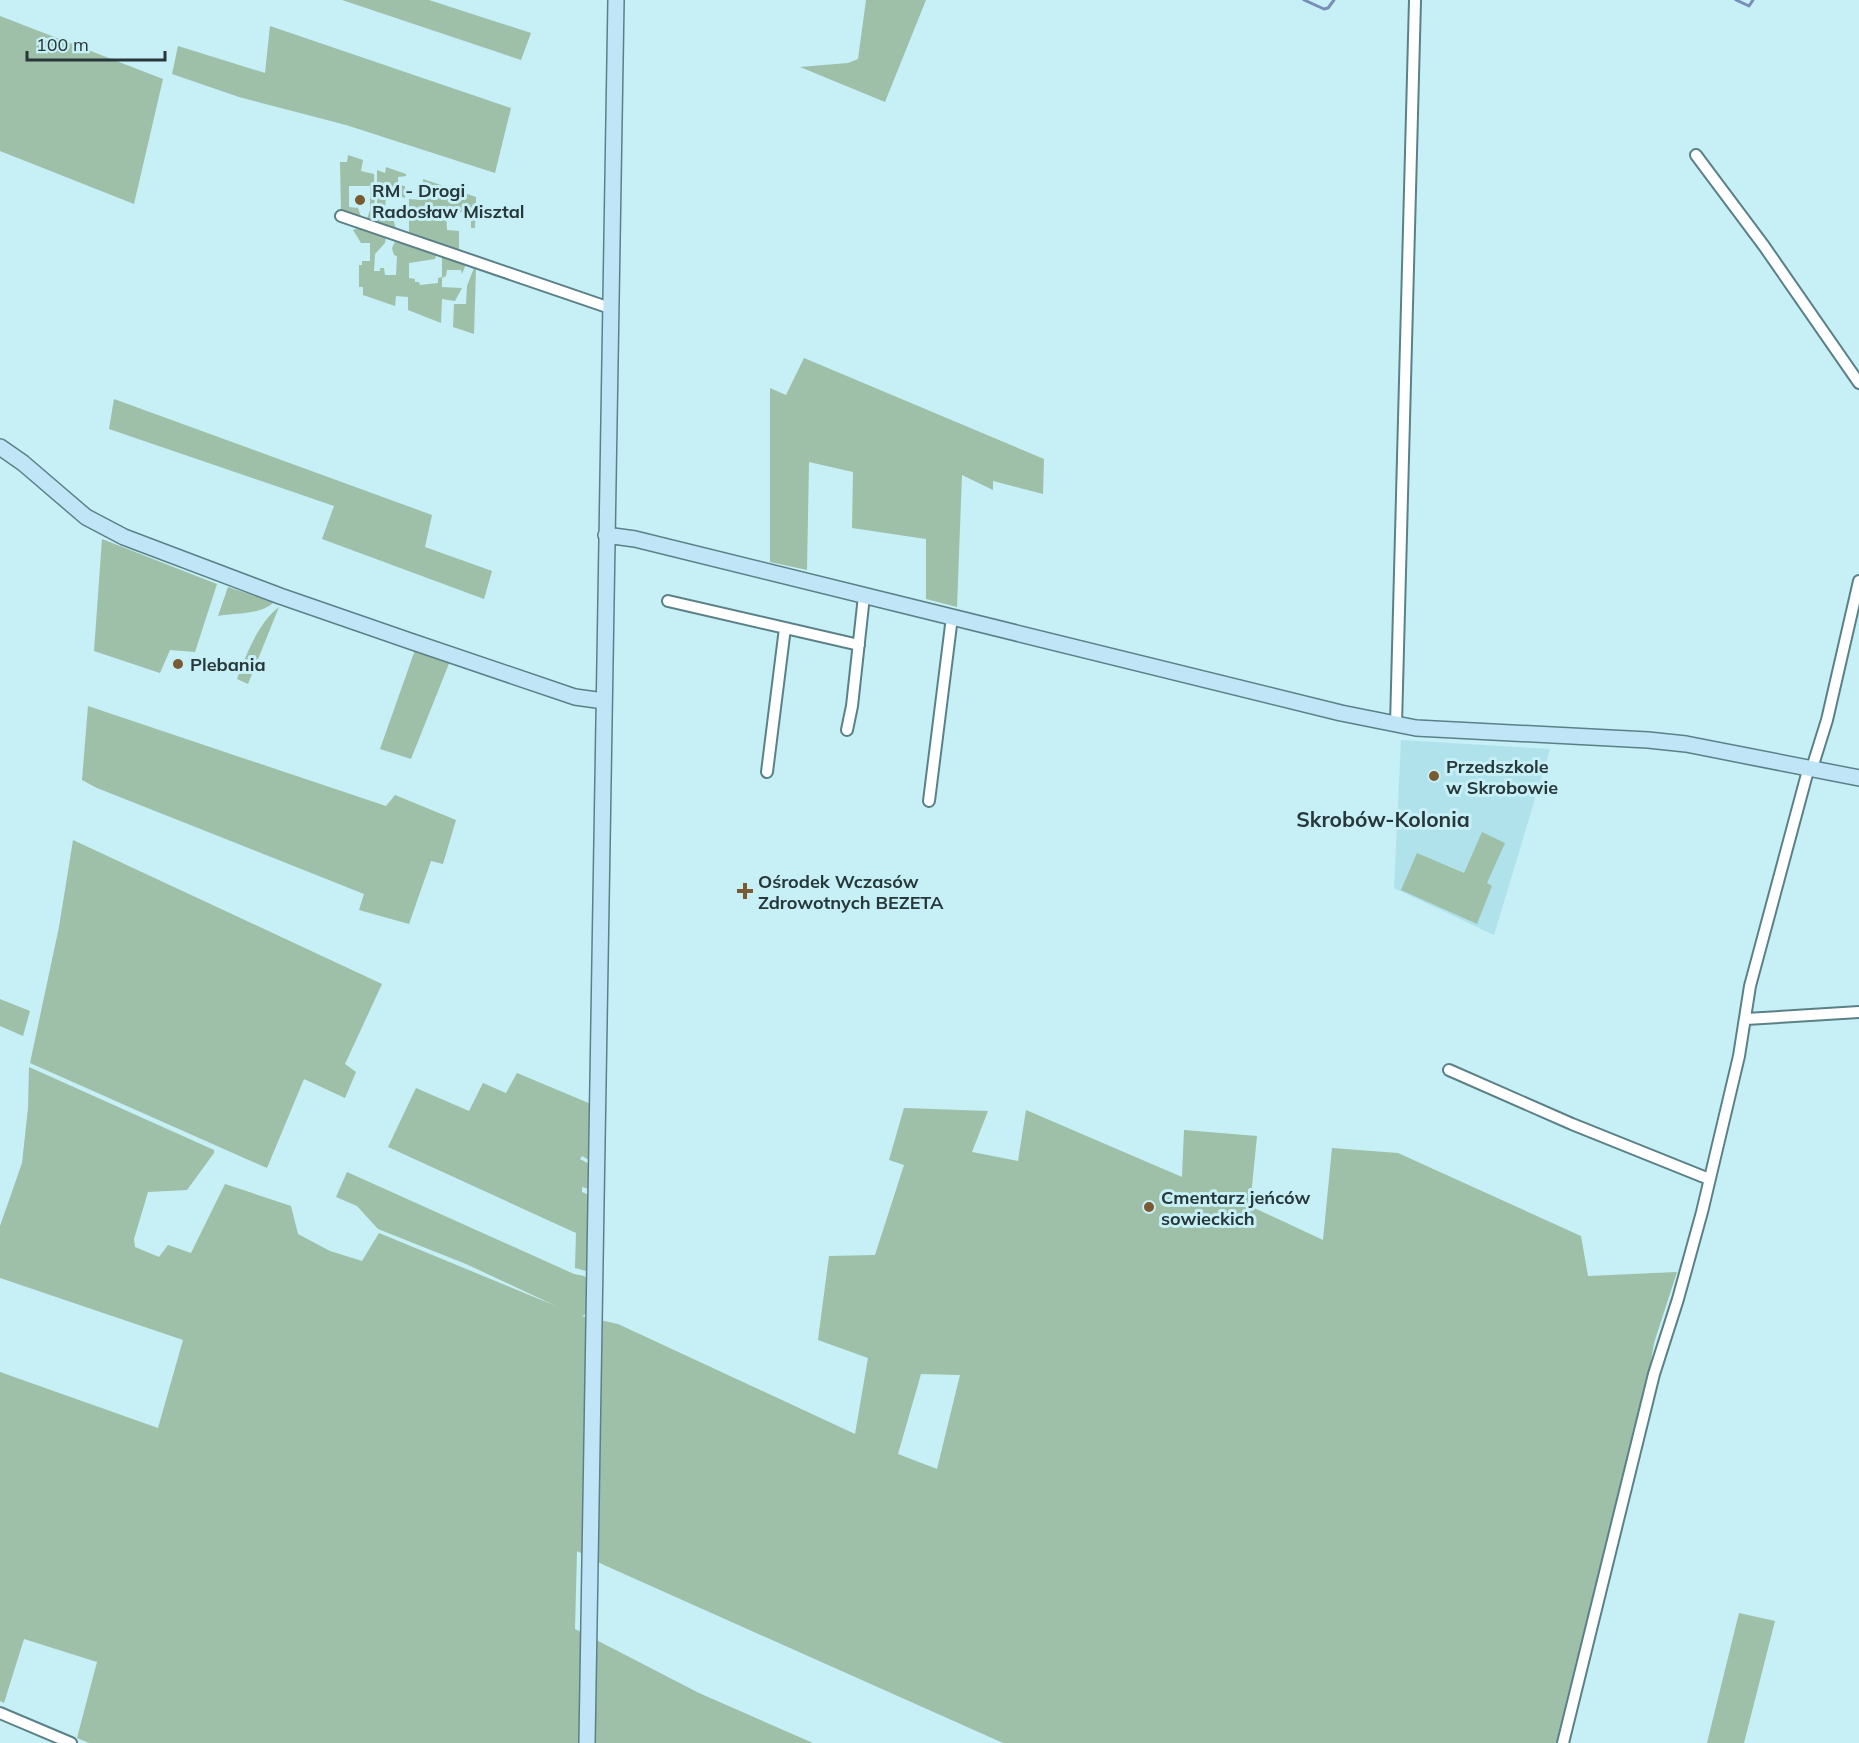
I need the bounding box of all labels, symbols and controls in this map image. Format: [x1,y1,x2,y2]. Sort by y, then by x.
scale bar [27,24,165,62]
text: 100 m [36,33,89,56]
place label: RM - Drogi Radosław Misztal [372,179,525,223]
marker: RM - Drogi Radosław Misztal [353,193,367,207]
place label: Plebania [190,653,266,676]
marker: Plebania [171,657,185,671]
place label: Przedszkole w Skrobowie [1446,755,1558,799]
marker: Przedszkole w Skrobowie [1427,769,1441,783]
district label: Skrobów-Kolonia [1296,806,1470,832]
place label: Ośrodek Wczasów Zdrowotnych BEZETA [758,870,944,914]
marker: Ośrodek Wczasów Zdrowotnych BEZETA [736,882,754,900]
place label: Cmentarz jeńców sowieckich [1161,1186,1311,1230]
marker: Cmentarz jeńców sowieckich [1142,1200,1156,1214]

